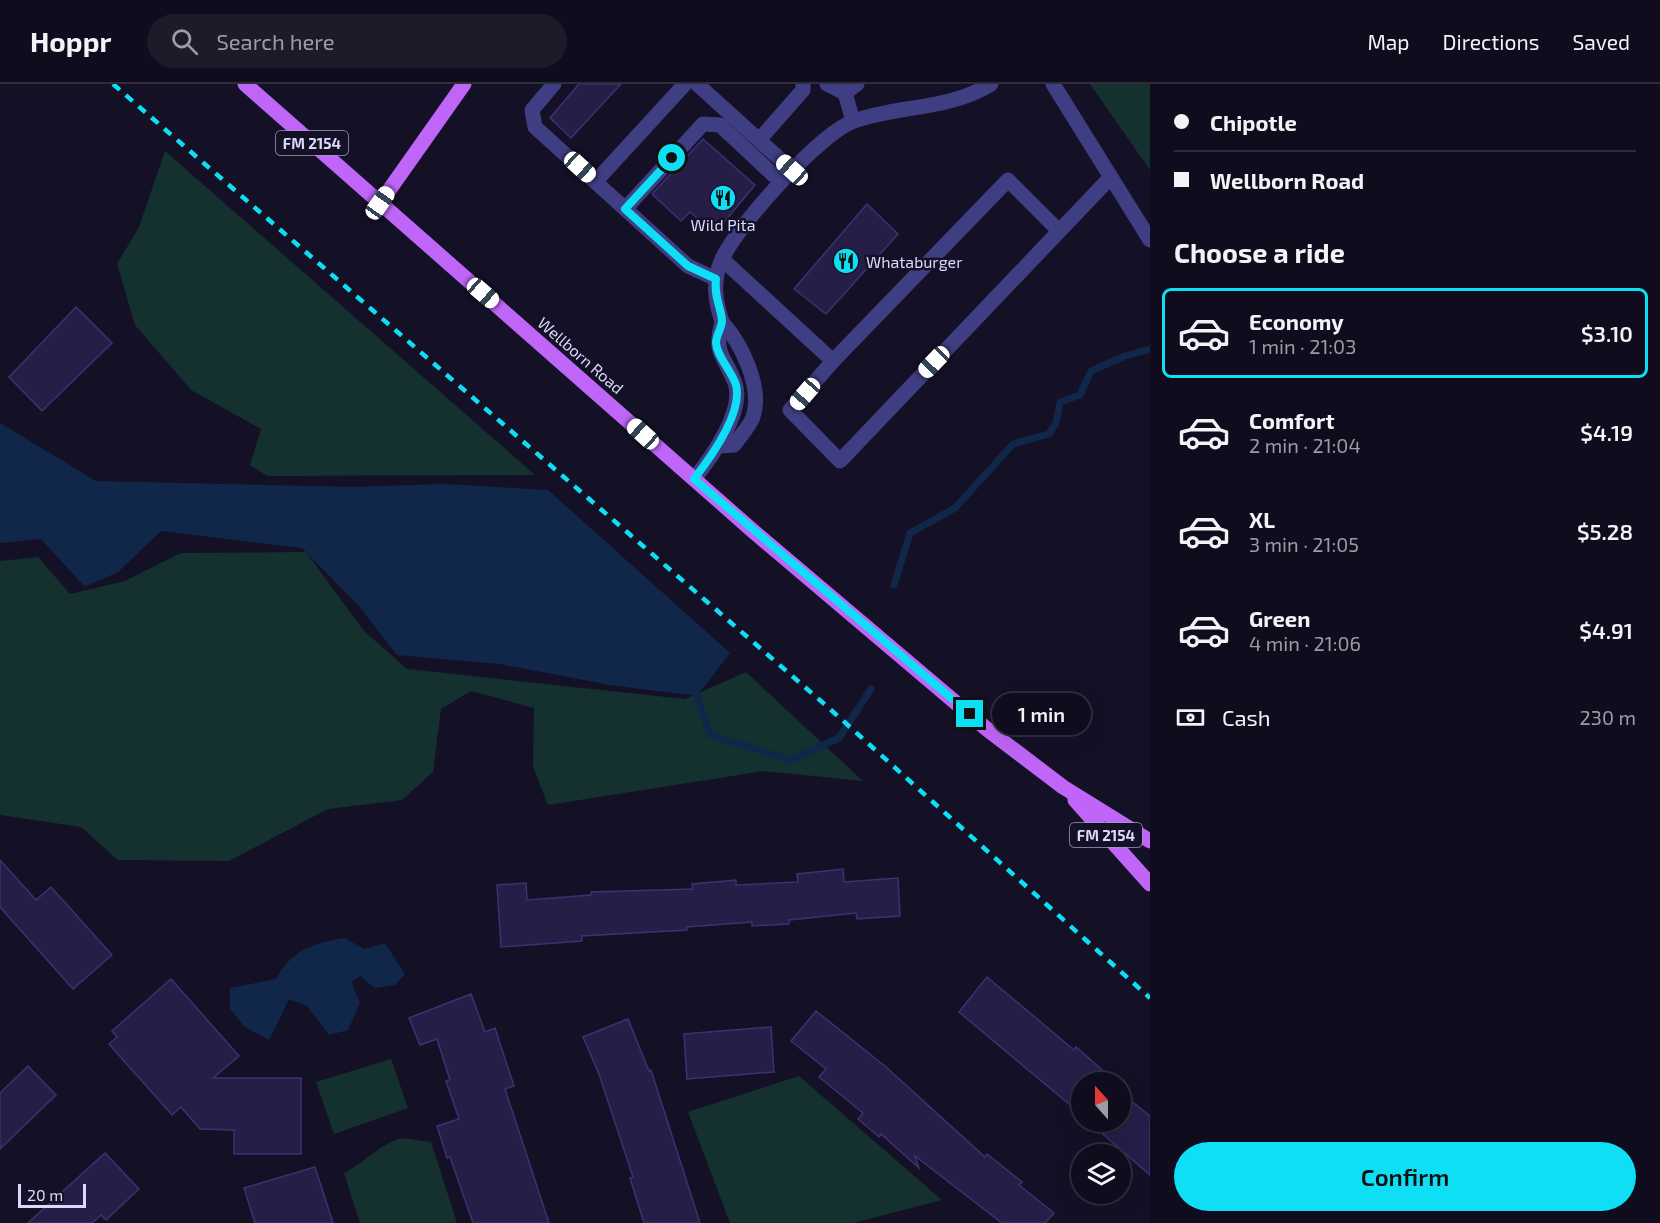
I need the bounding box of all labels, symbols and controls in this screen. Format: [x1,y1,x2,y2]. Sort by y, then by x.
search box [147,14,567,68]
text: Hoppr [30,24,111,58]
icon: search [168,25,201,58]
text: Search here [216,28,335,54]
text: Map [1367,29,1410,54]
text: Directions [1443,29,1539,54]
text: Saved [1572,29,1630,54]
text: Chipotle [1210,109,1297,135]
road number: FM 2154 [276,131,348,155]
route start [658,144,685,171]
car [561,148,599,186]
car [773,151,811,189]
text: Wellborn Road [1210,167,1364,193]
car [362,183,398,223]
restaurant icon: Wild Pita [708,183,738,213]
place label: Wild Pita [691,215,755,234]
text: Choose a ride [1174,236,1345,268]
restaurant icon: Whataburger [831,246,861,276]
place label: Whataburger [866,252,963,271]
car [464,274,502,312]
icon: car [1177,306,1231,360]
text: Economy [1249,308,1344,334]
street label: Wellborn Road [534,313,628,397]
text: $3.10 [1581,320,1633,346]
text: 1 min · 21:03 [1249,334,1356,358]
car [915,343,953,381]
car [786,375,824,413]
icon: car [1177,405,1231,459]
text: Comfort [1249,407,1334,433]
car [624,415,662,453]
text: $4.19 [1580,419,1633,445]
text: 2 min · 21:04 [1249,433,1361,457]
icon: car [1177,504,1231,558]
text: XL [1249,506,1275,532]
text: $5.28 [1577,518,1633,544]
text: 3 min · 21:05 [1249,532,1359,556]
icon: car [1177,603,1231,657]
text: Green [1249,605,1311,631]
text: $4.91 [1579,617,1633,643]
text: 4 min · 21:06 [1249,631,1361,655]
callout: 1 min [991,693,1090,735]
route end [956,700,983,727]
icon: cash [1174,701,1207,734]
text: 1 min [1018,702,1065,726]
text: Cash [1222,704,1271,730]
text: 230 m [1580,705,1636,729]
road number: FM 2154 [1070,823,1142,847]
north arrow [1071,1072,1131,1132]
map controls [1071,1072,1131,1204]
button: Confirm [1174,1142,1636,1211]
button: layers [1071,1144,1131,1204]
scale bar [18,1181,86,1208]
text: 20 m [27,1185,63,1204]

